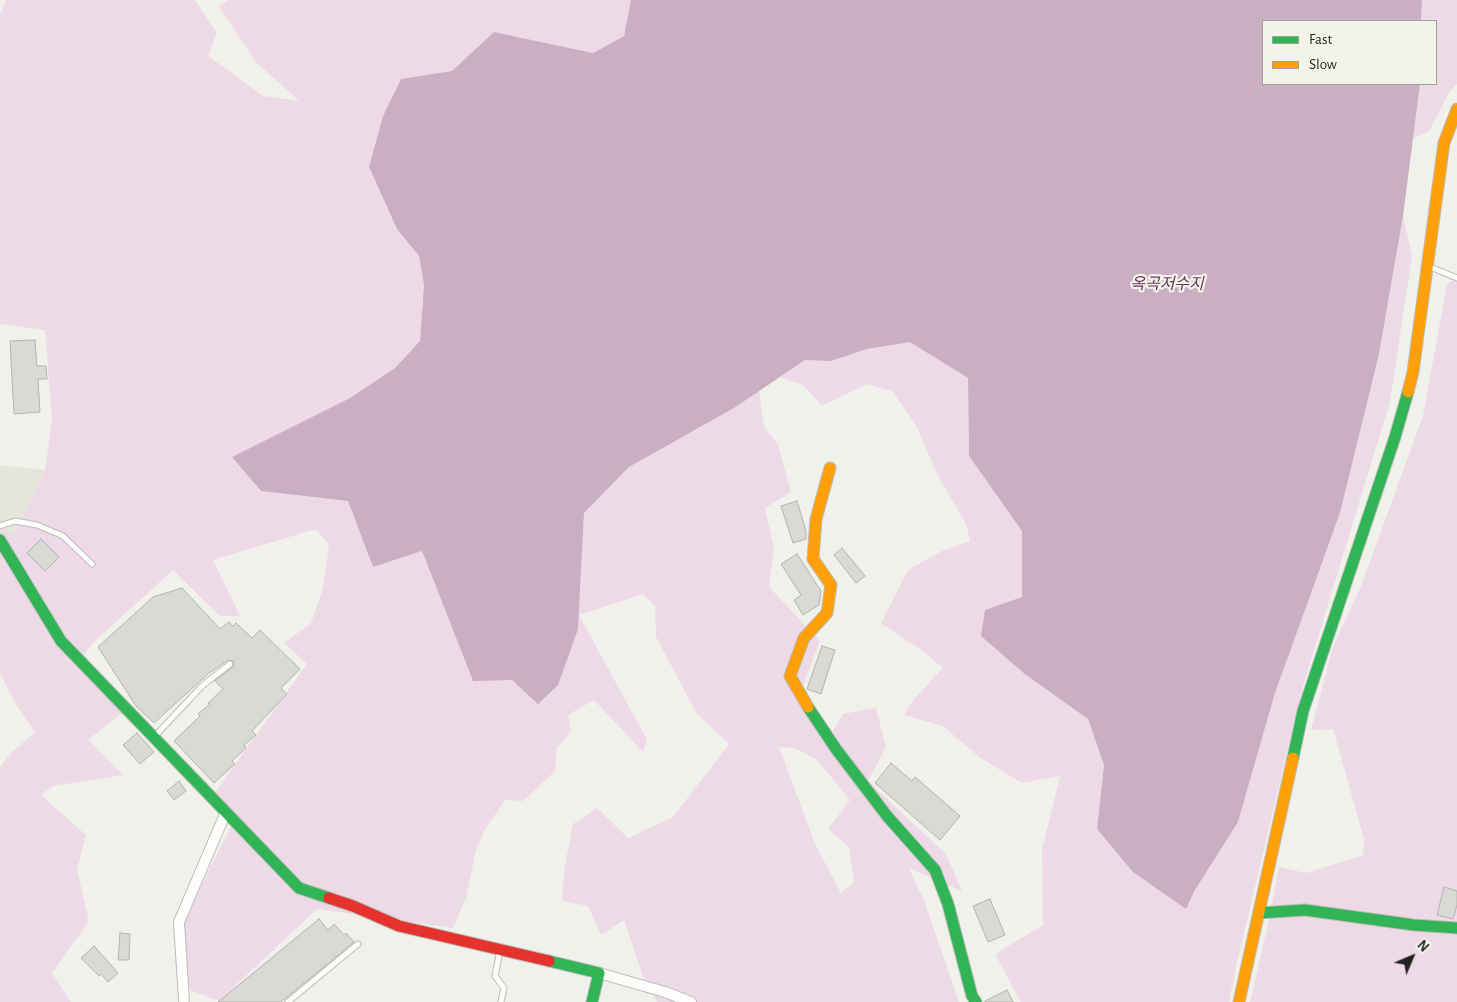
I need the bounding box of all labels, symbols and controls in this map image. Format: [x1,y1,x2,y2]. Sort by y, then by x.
legend [1262,20,1437,85]
text: Fast [1309,32,1332,47]
text: Slow [1309,57,1337,72]
water label: 옥곡저수지 [1130,274,1204,294]
north arrow [1387,932,1437,982]
text: N [1414,938,1431,955]

